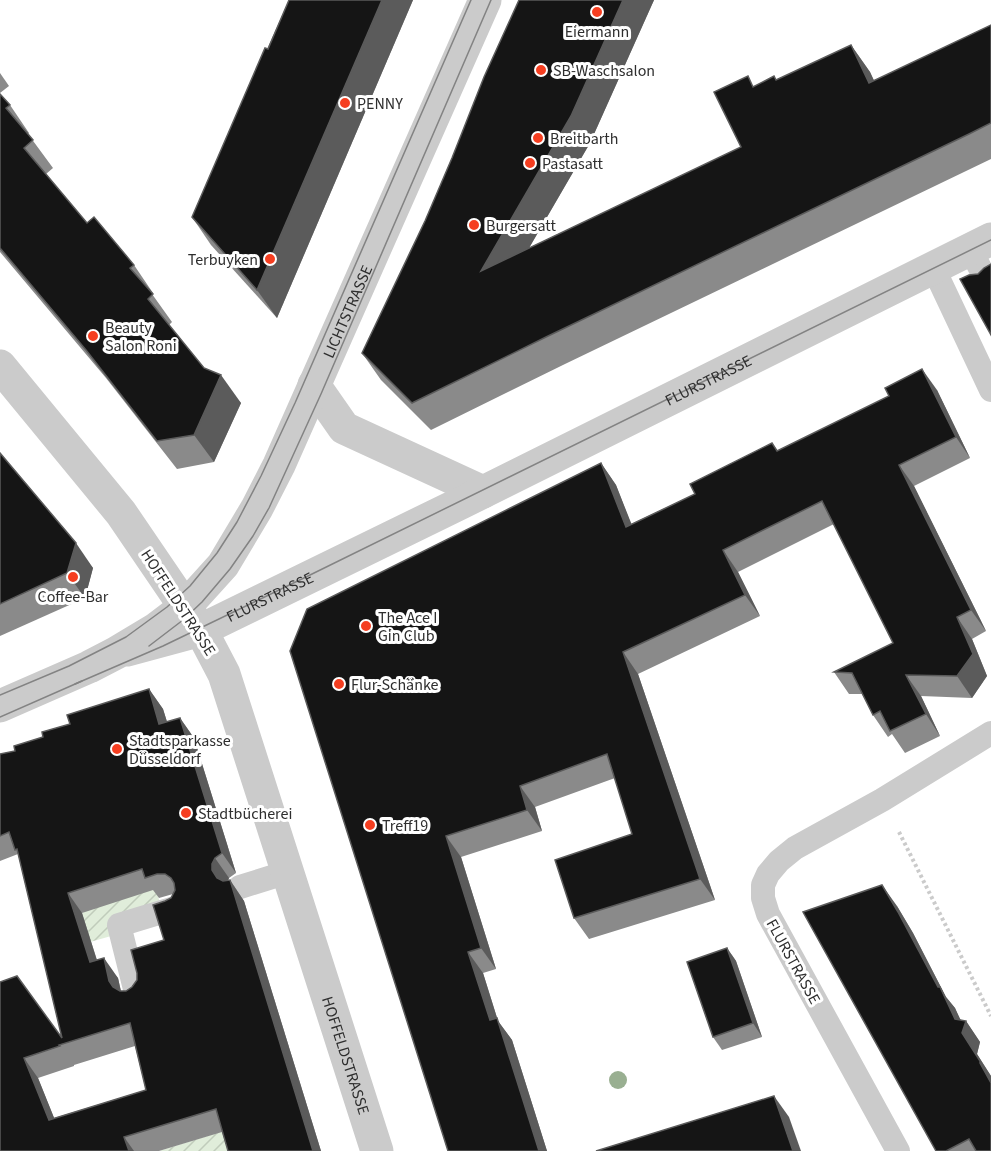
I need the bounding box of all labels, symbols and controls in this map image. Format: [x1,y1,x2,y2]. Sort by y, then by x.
marker: Eiermann [590,5,604,19]
place label: Eiermann [565,21,629,43]
place label: SB-Waschsalon [553,60,655,82]
marker: SB-Waschsalon [534,63,548,77]
place label: PENNY [357,93,403,115]
marker: PENNY [338,96,352,110]
place label: Breitbarth [550,128,618,150]
marker: Breitbarth [531,131,545,145]
place label: Pastasatt [542,153,604,175]
marker: Pastasatt [523,156,537,170]
place label: Burgersatt [486,215,556,237]
marker: Burgersatt [467,218,481,232]
place label: Terbuyken [188,249,258,271]
marker: Terbuyken [263,252,277,266]
street label: LICHTSTRASSE [318,262,378,362]
place label: Beauty Salon Roni [105,317,177,357]
marker: Beauty Salon Roni [86,329,100,343]
street label: FLURSTRASSE [661,350,756,412]
street label: HOFFELDSTRASSE [136,545,221,660]
street label: FLURSTRASSE [223,567,317,628]
marker: Coffee-Bar [66,570,80,584]
place label: Coffee-Bar [38,586,109,608]
place label: The Ace I Gin Club [378,607,437,647]
marker: The Ace I Gin Club [359,619,373,633]
place label: Flur-Schänke [351,674,439,696]
marker: Flur-Schänke [332,677,346,691]
place label: Stadtsparkasse Düsseldorf [129,730,231,770]
marker: Stadtsparkasse Düsseldorf [110,742,124,756]
place label: Stadtbücherei [198,803,292,825]
marker: Stadtbücherei [179,806,193,820]
place label: Treff19 [382,815,428,837]
marker: Treff19 [363,818,377,832]
street label: FLURSTRASSE [761,915,826,1008]
street label: HOFFELDSTRASSE [316,994,375,1117]

